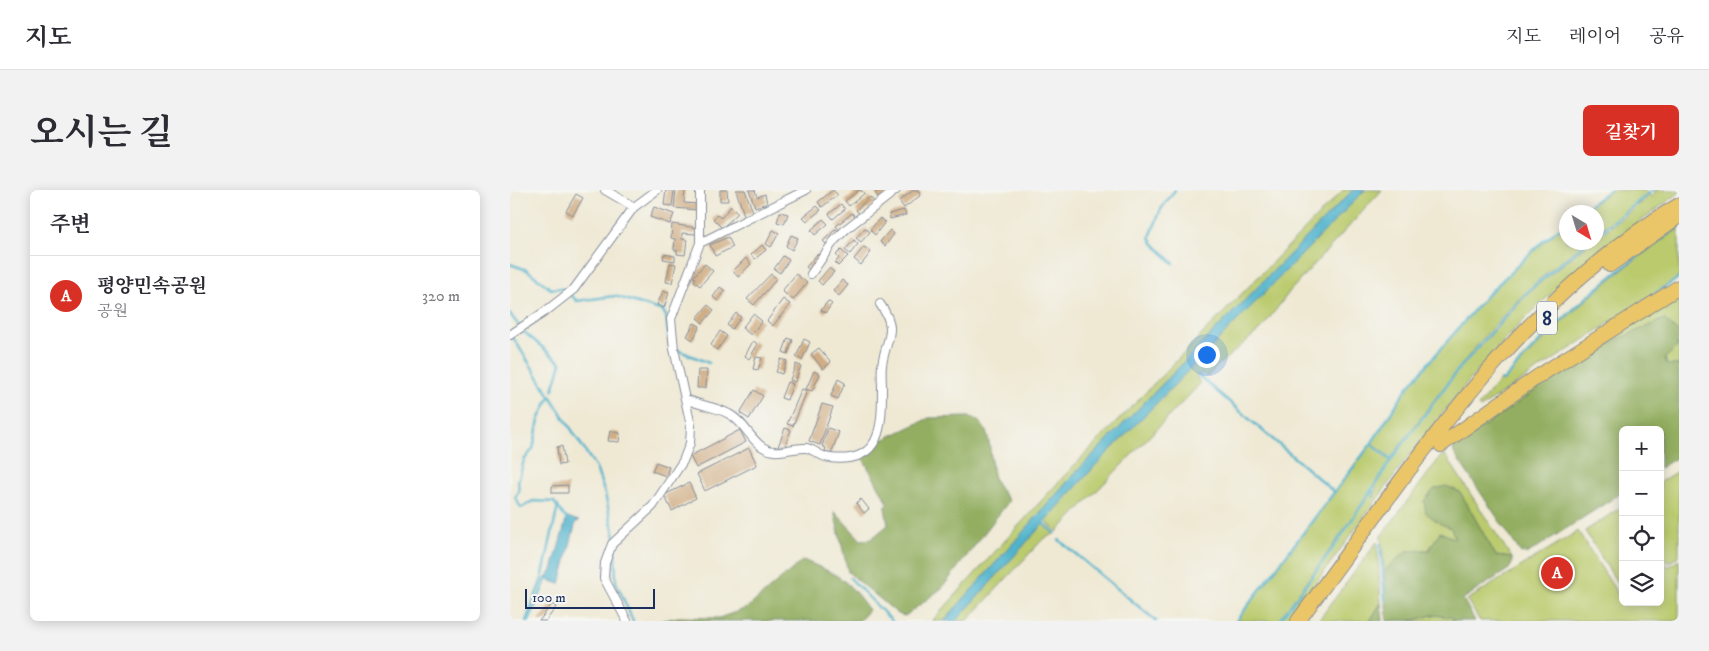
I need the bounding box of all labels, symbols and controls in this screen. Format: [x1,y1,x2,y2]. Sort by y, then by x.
text: 지도 [25,23,71,53]
text: 지도 [1506,26,1541,48]
text: 레이어 [1569,26,1621,48]
text: 공유 [1649,26,1684,48]
button: 길찾기 [1583,105,1679,156]
text: 오시는 길 [30,112,173,156]
north arrow [1559,205,1604,250]
text: 주변 [50,212,91,238]
text: 평양민속공원 [97,275,207,298]
text: A [61,286,71,306]
text: 320 m [422,286,460,306]
text: 공원 [97,301,128,321]
road number: 8 [1537,302,1557,334]
your location [1194,342,1220,368]
map controls [1619,426,1664,606]
button: + [1619,426,1664,471]
button: − [1619,471,1664,516]
button: locate [1619,516,1664,561]
pin: A [1541,554,1573,592]
button: layers [1619,561,1664,606]
scale bar [525,586,655,609]
text: 100 m [532,589,566,607]

